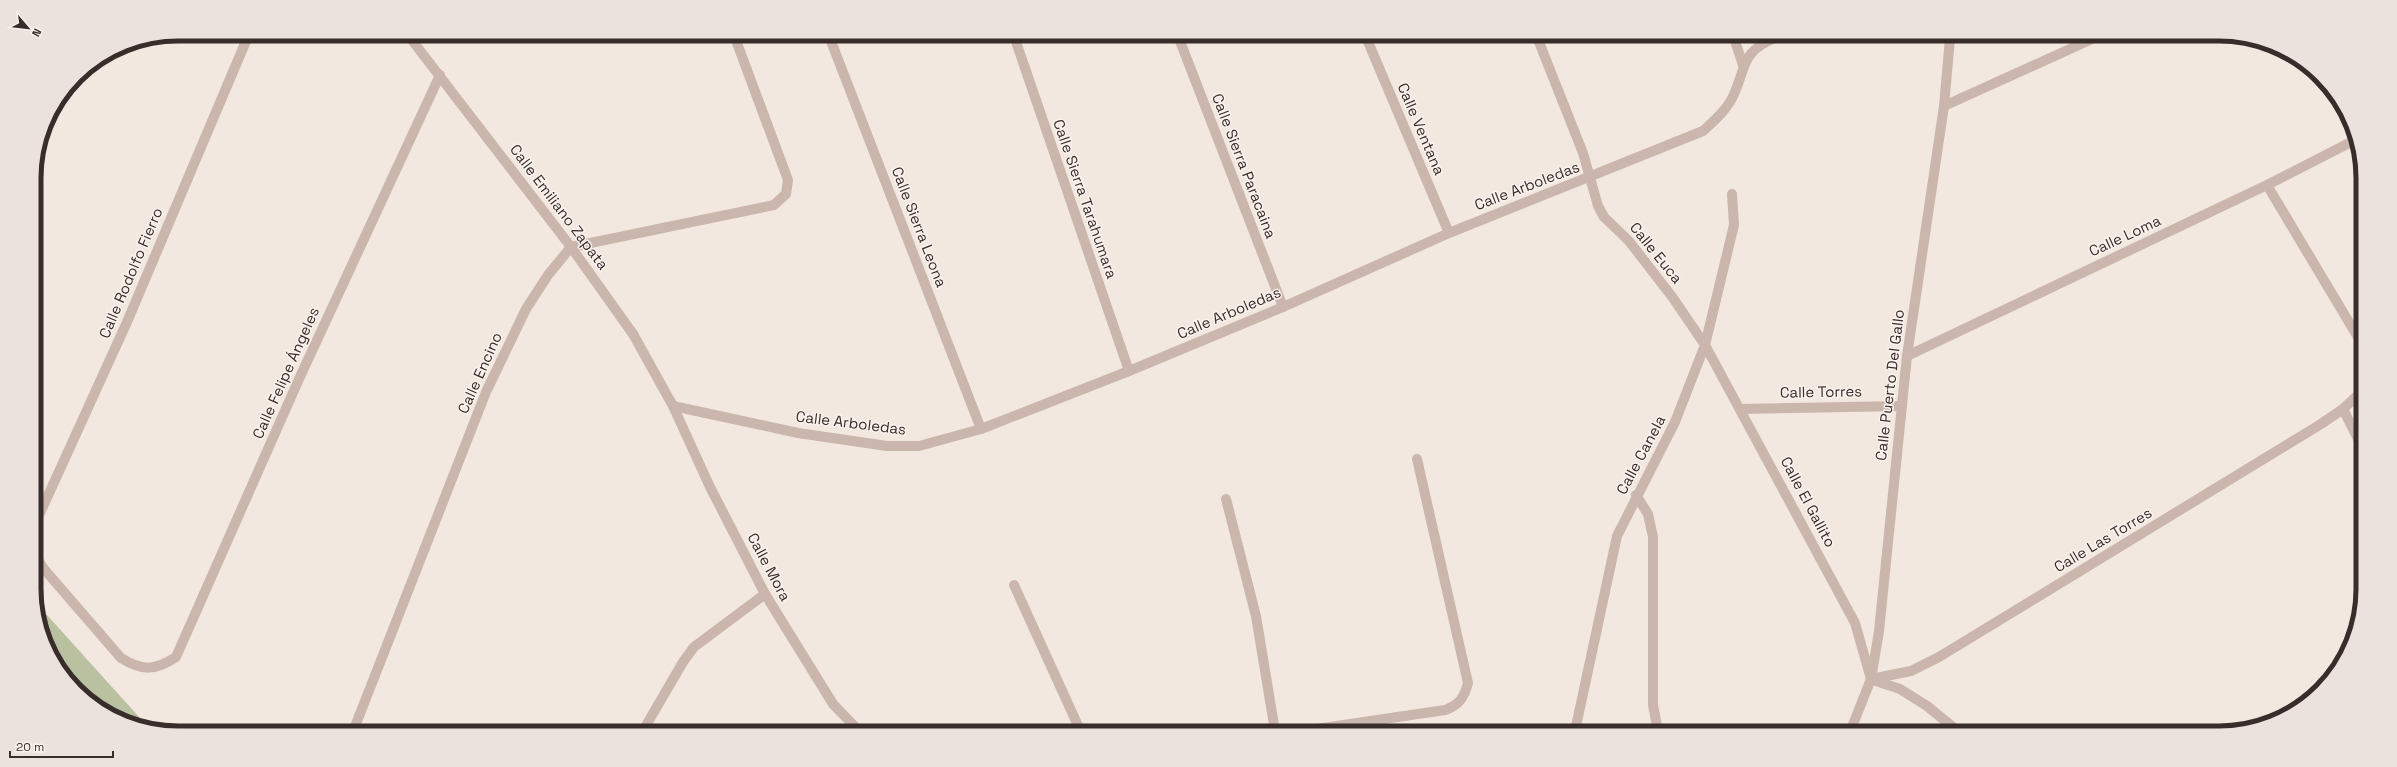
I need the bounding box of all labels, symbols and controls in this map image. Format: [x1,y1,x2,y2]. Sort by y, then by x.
north arrow [8,8,48,48]
text: N [29,26,45,39]
street label: Calle Ventana [1394,80,1450,178]
street label: Calle Sierra Paracaina [1208,91,1281,241]
street label: Calle Sierra Tarahumara [1049,117,1122,281]
street label: Calle Emiliano Zapata [506,140,613,274]
street label: Calle Arboledas [1472,157,1582,214]
street label: Calle Sierra Leona [888,164,951,290]
street label: Calle Rodolfo Fierro [94,205,167,341]
street label: Calle Loma [2086,210,2164,260]
street label: Calle Euca [1626,218,1687,288]
street label: Calle Arboledas [1174,282,1284,343]
street label: Calle Felipe Ángeles [248,304,323,442]
street label: Calle Puerto Del Gallo [1871,308,1908,462]
street label: Calle Encino [453,329,506,416]
street label: Calle Torres [1780,381,1862,402]
street label: Calle Arboledas [795,406,907,439]
street label: Calle Canela [1612,412,1670,498]
street label: Calle El Gallito [1777,453,1840,550]
street label: Calle Las Torres [2050,503,2155,576]
street label: Calle Mora [744,529,796,604]
scale bar [10,733,113,759]
text: 20 m [16,739,44,755]

